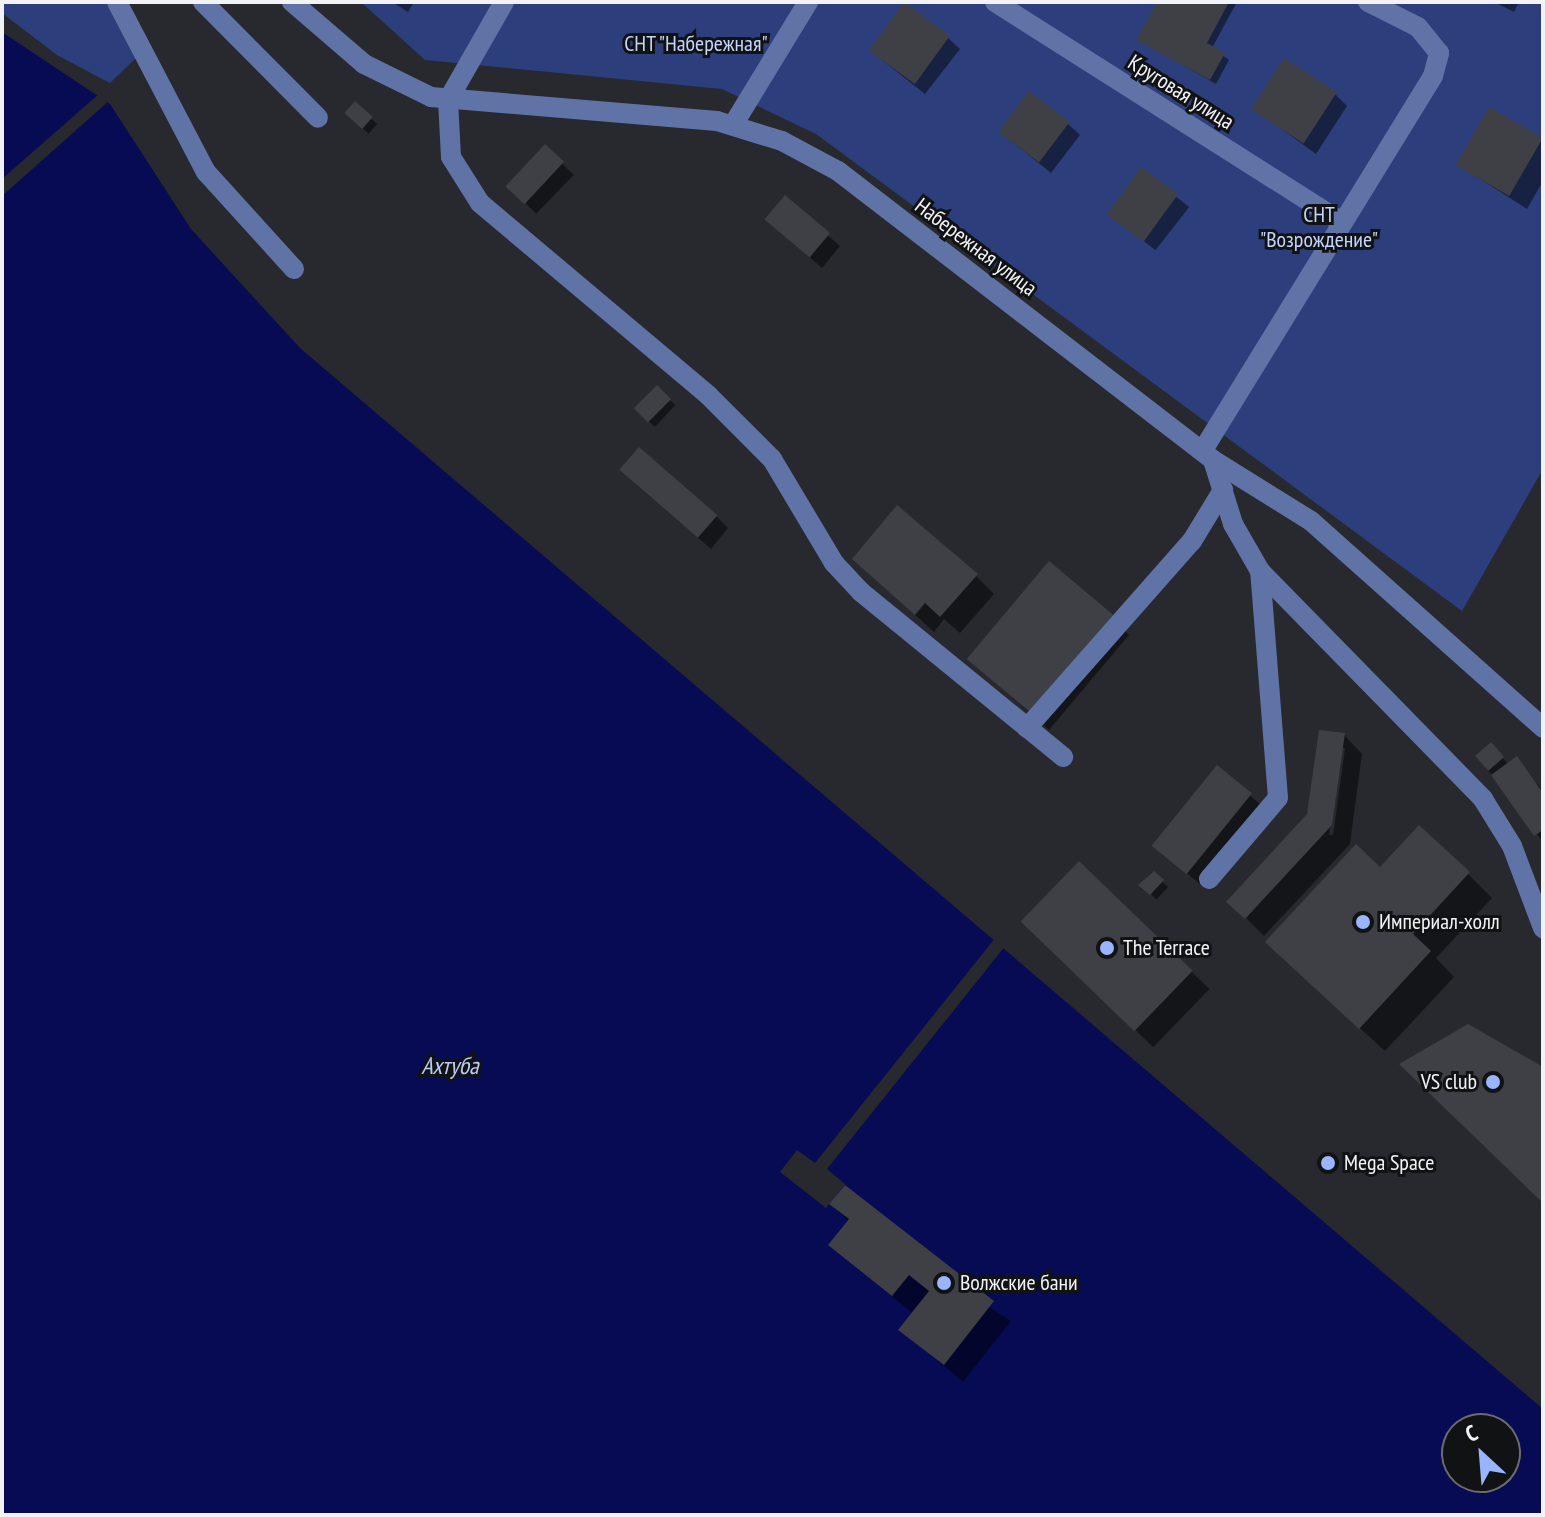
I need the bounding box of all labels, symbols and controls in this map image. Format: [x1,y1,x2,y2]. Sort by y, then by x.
park label: СНТ "Набережная" [623,31,769,57]
street label: Круговая улица [1123,49,1239,135]
street label: Набережная улица [910,192,1042,302]
park label: СНТ "Возрождение" [1260,201,1378,252]
place label: Империал-холл [1379,909,1500,935]
marker: Империал-холл [1354,913,1372,931]
place label: The Terrace [1123,935,1210,961]
marker: The Terrace [1098,939,1116,957]
water label: Ахтуба [421,1052,479,1080]
place label: VS club [1421,1069,1477,1095]
marker: VS club [1484,1073,1502,1091]
place label: Mega Space [1344,1150,1434,1176]
marker: Mega Space [1319,1154,1337,1172]
place label: Волжские бани [960,1270,1078,1296]
marker: Волжские бани [935,1274,953,1292]
north arrow [1441,1413,1521,1493]
text: С [1461,1418,1482,1448]

